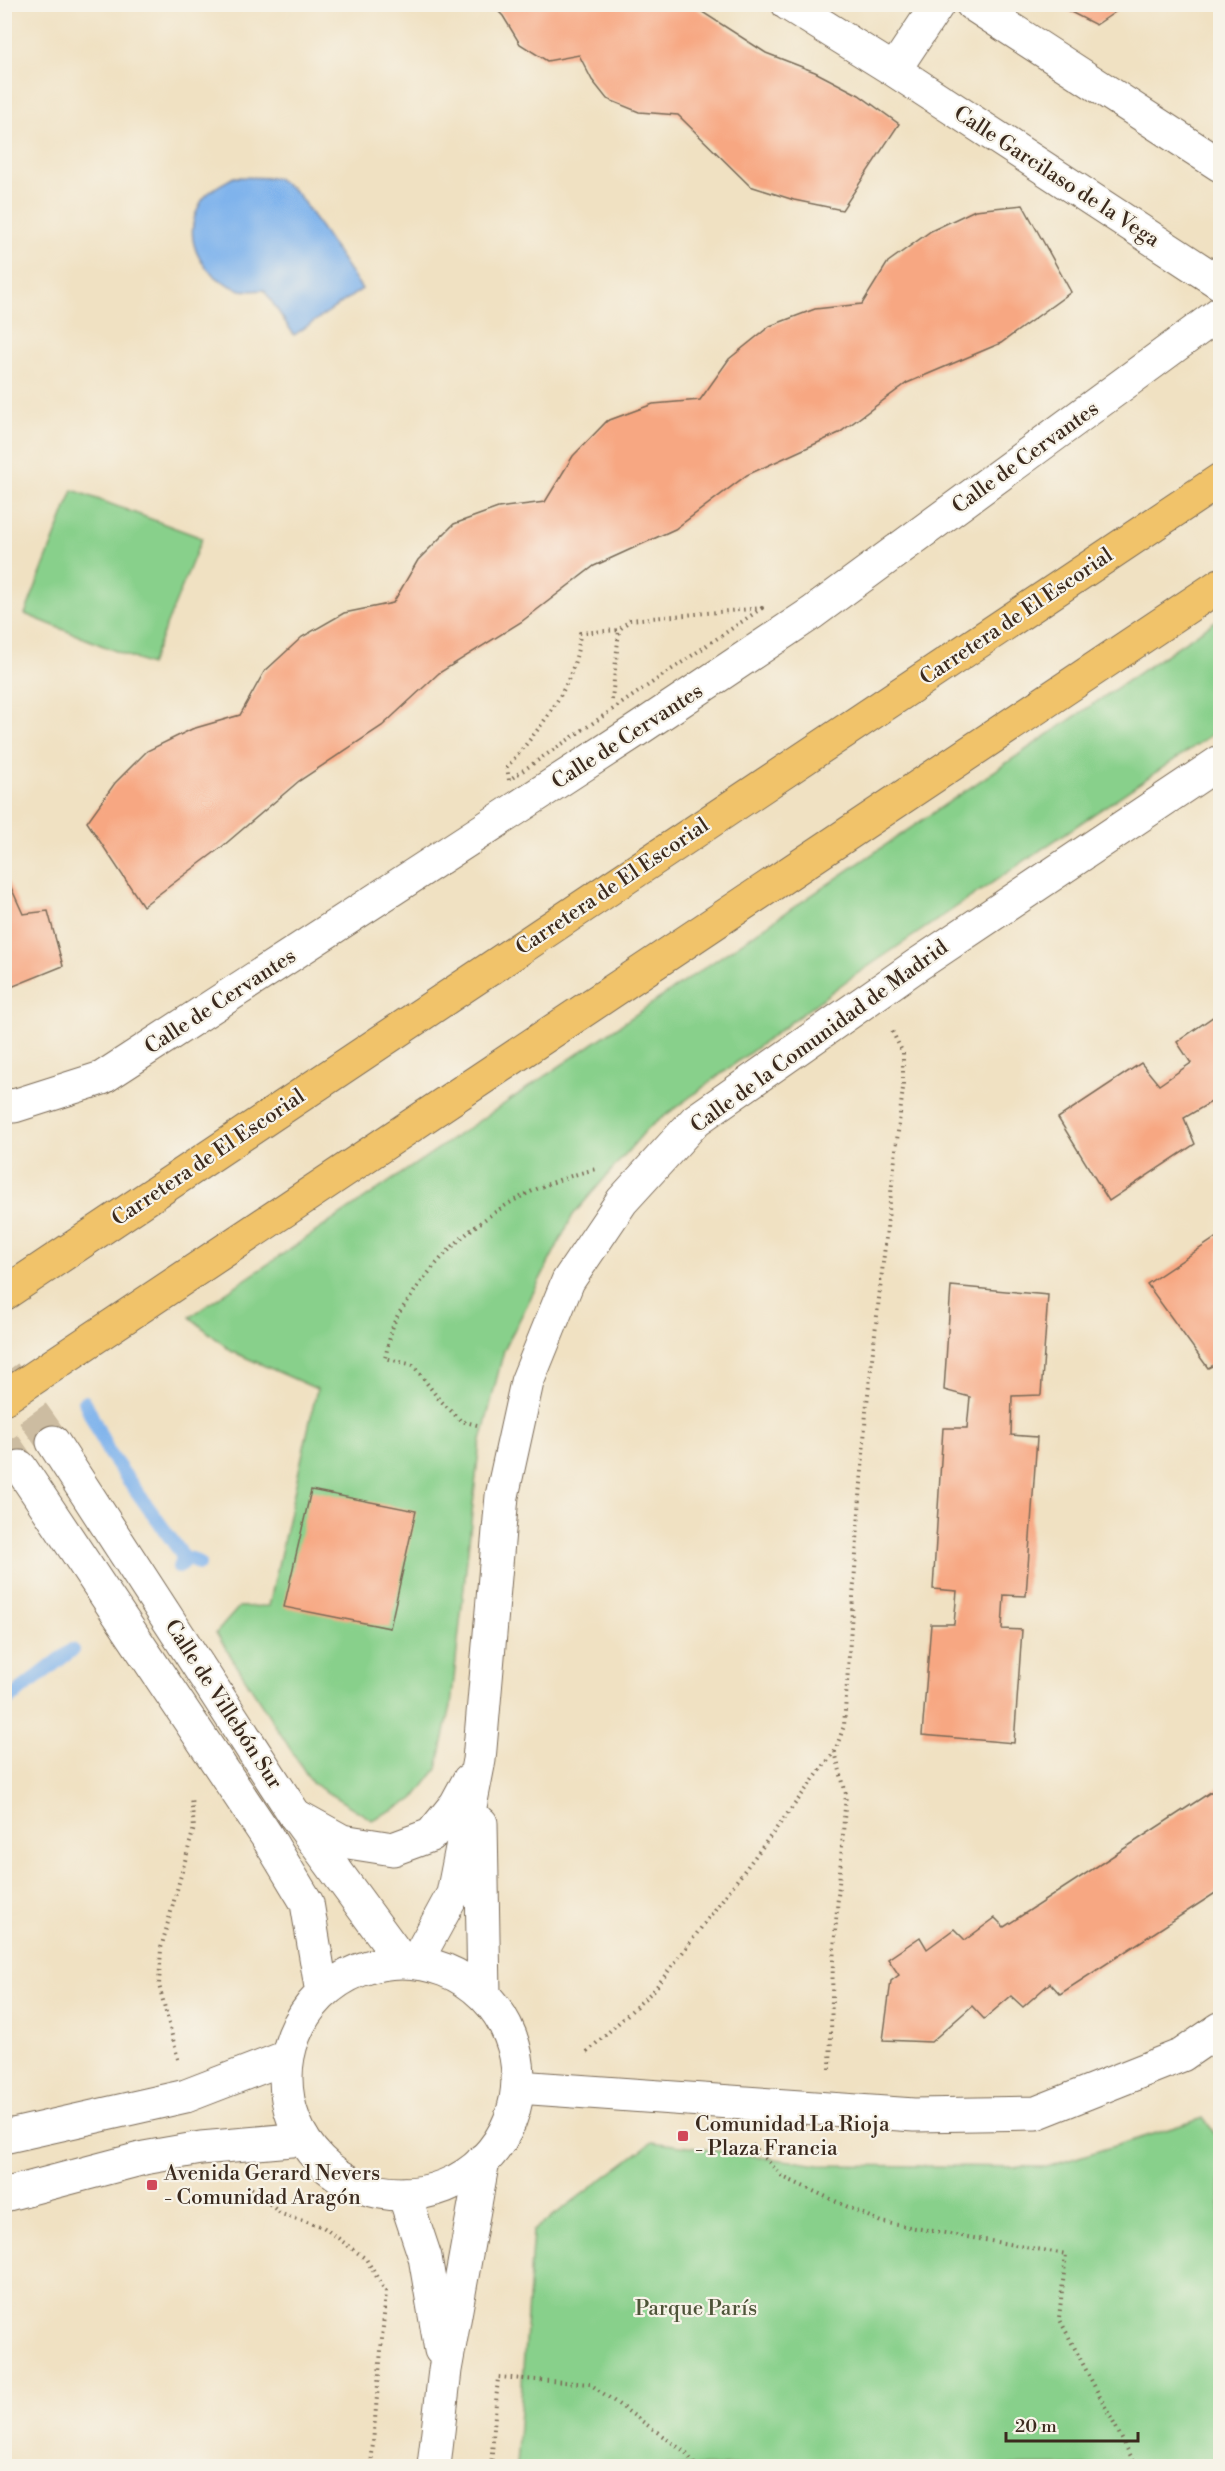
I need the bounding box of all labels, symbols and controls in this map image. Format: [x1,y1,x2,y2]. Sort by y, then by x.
street label: Calle Garcilaso de la Vega [949,100,1165,253]
street label: Calle de Cervantes [947,396,1104,520]
street label: Carretera de El Escorial [915,543,1118,691]
street label: Calle de Cervantes [547,678,708,795]
street label: Carretera de El Escorial [511,813,714,961]
street label: Calle de la Comunidad de Madrid [686,935,953,1139]
street label: Calle de Cervantes [140,943,301,1060]
street label: Carretera de El Escorial [107,1084,310,1232]
street label: Calle de Villebón Sur [159,1615,288,1794]
place label: Comunidad La Rioja - Plaza Francia [695,2112,890,2162]
marker: Comunidad La Rioja - Plaza Francia [676,2129,690,2143]
place label: Avenida Gerard Nevers - Comunidad Aragón [163,2161,380,2211]
marker: Avenida Gerard Nevers - Comunidad Aragón [145,2178,159,2192]
park label: Parque París [635,2296,757,2322]
scale bar [1006,2405,1138,2443]
text: 20 m [1015,2415,1057,2438]

